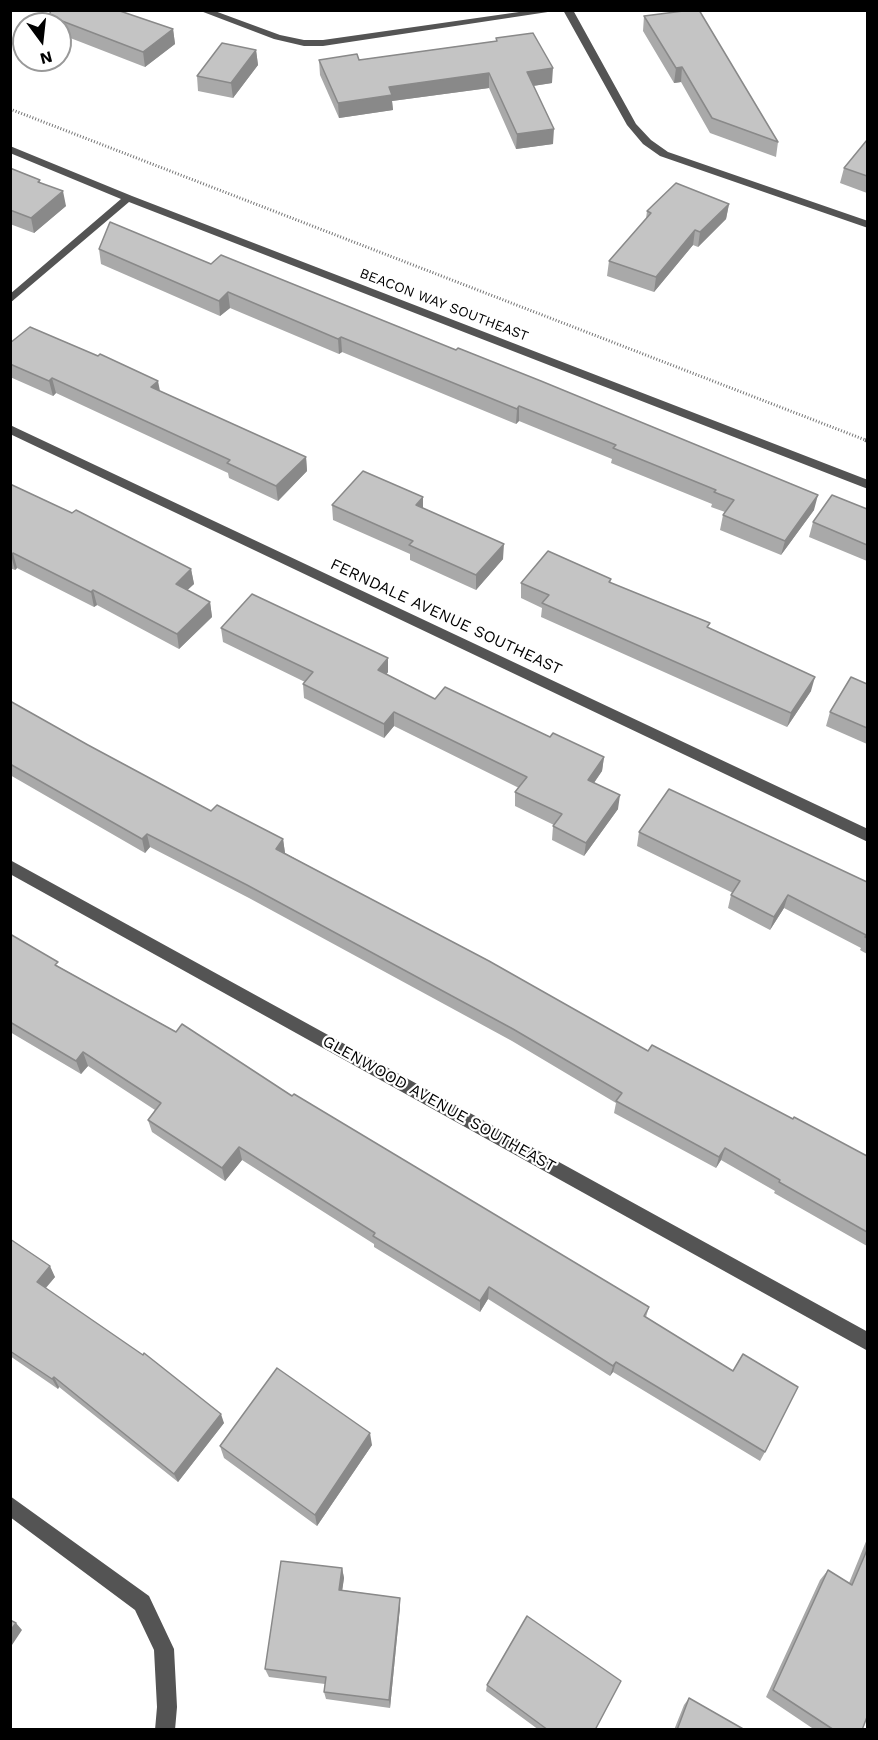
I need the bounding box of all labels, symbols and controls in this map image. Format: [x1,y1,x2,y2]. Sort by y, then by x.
north arrow [12,12,72,72]
text: N [38,47,54,69]
street label: BEACON WAY SOUTHEAST [357,265,531,345]
street label: FERNDALE AVENUE SOUTHEAST [327,555,565,679]
street label: GLENWOOD AVENUE SOUTHEAST [319,1032,559,1176]

